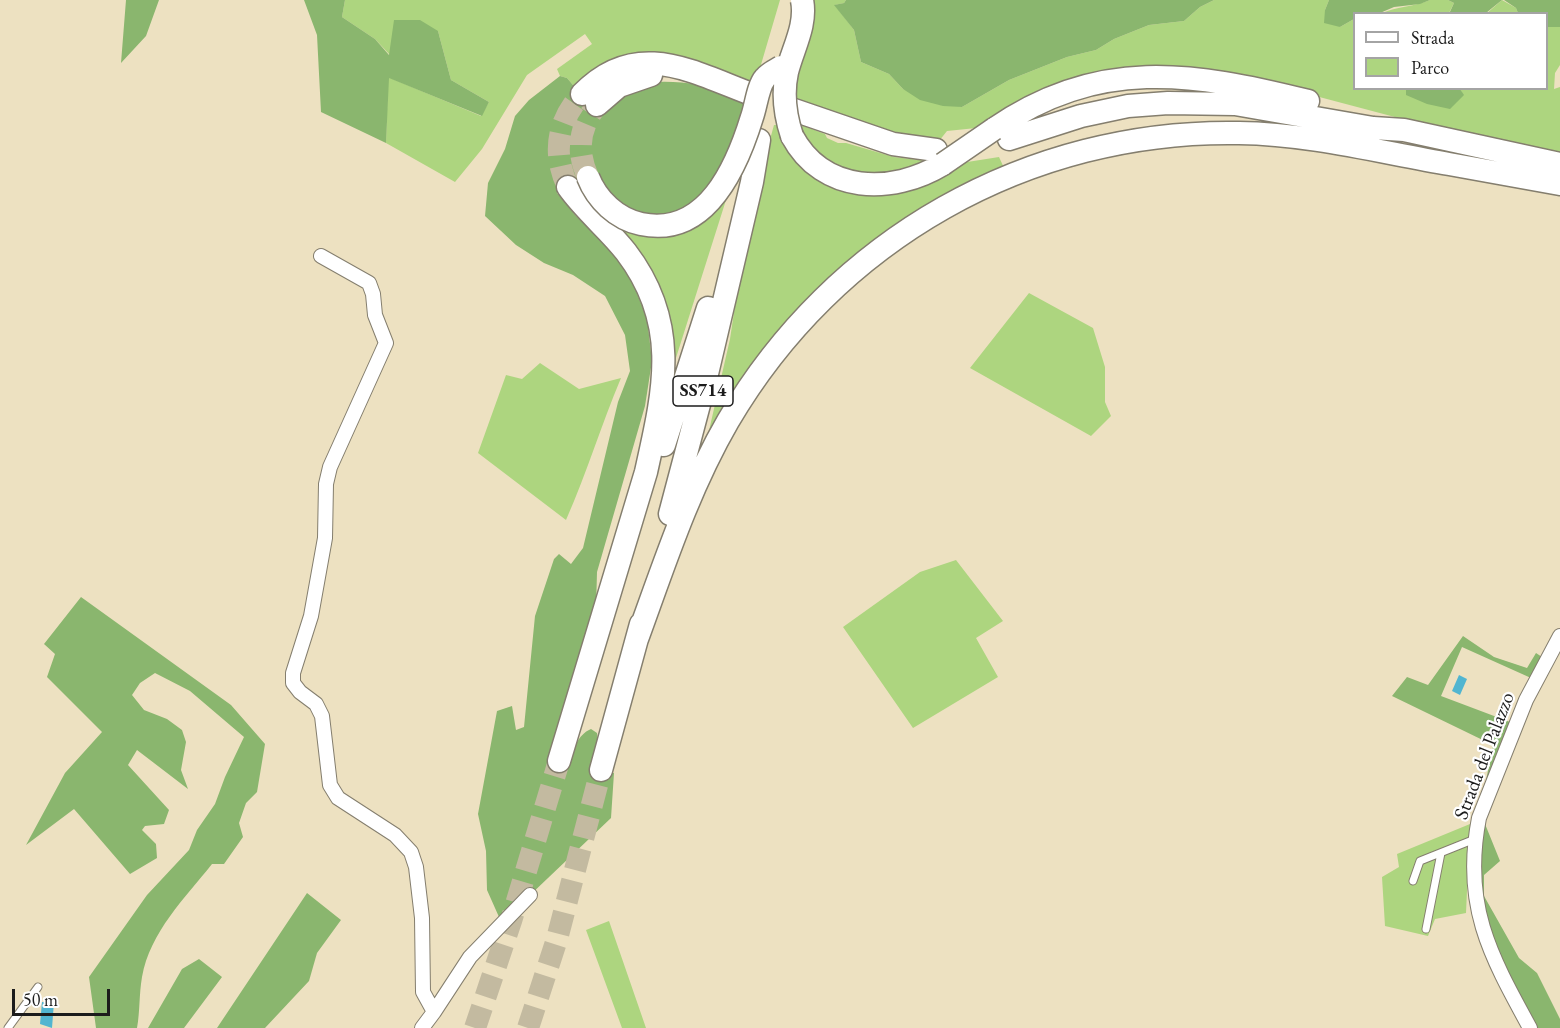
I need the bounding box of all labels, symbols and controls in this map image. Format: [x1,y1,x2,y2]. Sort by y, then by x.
legend [1353,12,1548,90]
text: Strada [1411,26,1455,49]
text: Parco [1411,56,1449,79]
road number: SS714 [673,376,733,406]
street label: Strada del Palazzo [1450,689,1520,823]
scale bar [15,977,112,1015]
text: 50 m [23,988,58,1011]

